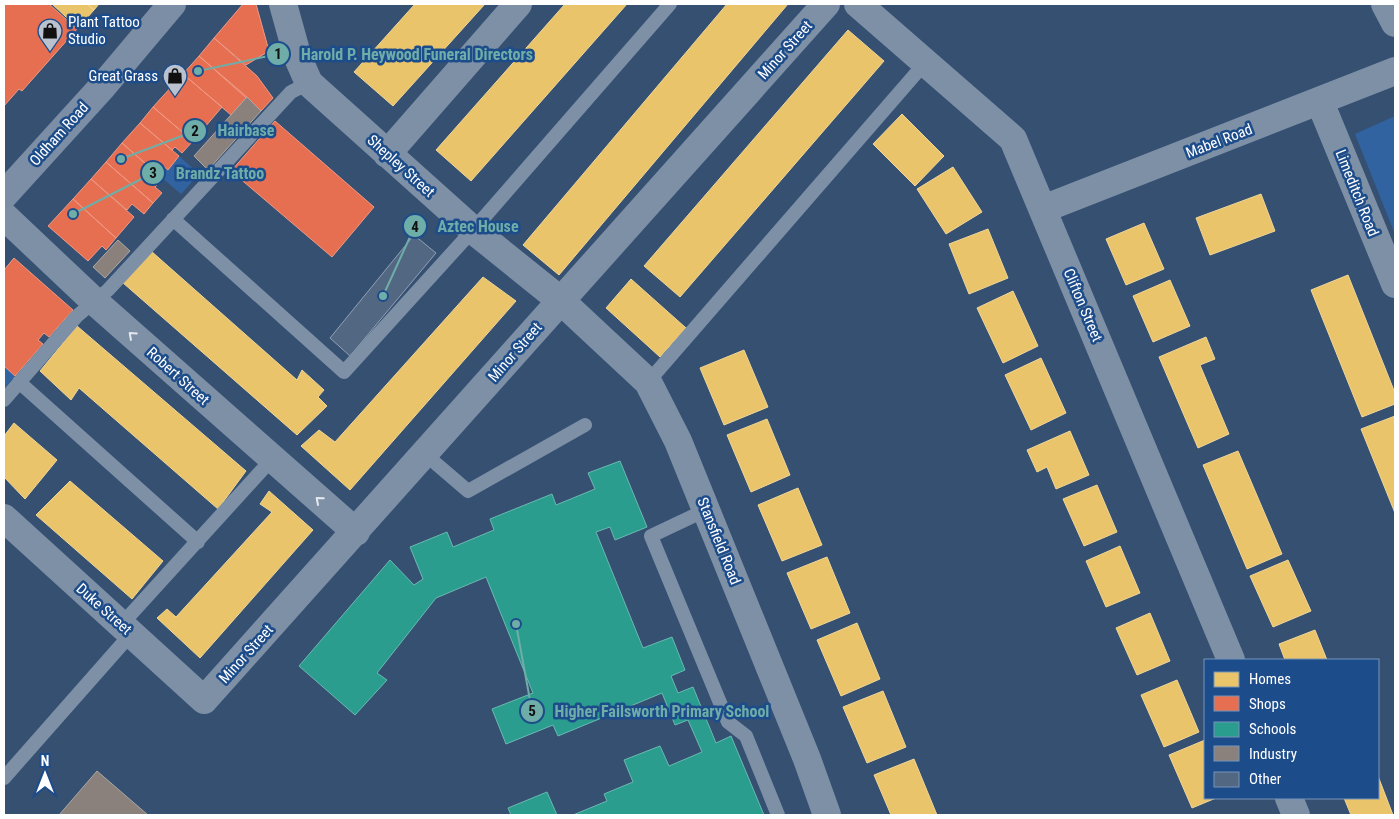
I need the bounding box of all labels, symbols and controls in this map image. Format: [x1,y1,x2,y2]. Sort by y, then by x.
place label: Plant Tattoo Studio [68,13,140,48]
street label: Minor Street [754,17,816,83]
shop icon: Plant Tattoo Studio [37,18,63,52]
callout: Harold P. Heywood Funeral Directors [266,38,543,69]
text: 1 [274,45,282,63]
text: Harold P. Heywood Funeral Directors [301,45,533,64]
shop icon: Great Grass [162,63,188,97]
place label: Great Grass [89,67,158,85]
street label: Oldham Road [26,99,92,169]
callout: Hairbase [182,115,284,146]
street label: Mabel Road [1183,120,1255,162]
text: Hairbase [217,121,275,140]
text: 2 [191,122,199,140]
street label: Shepley Street [364,131,438,201]
street label: Limeditch Road [1331,147,1383,239]
callout: Brandz Tattoo [141,157,275,188]
text: 3 [149,164,157,182]
text: Brandz Tattoo [176,164,264,183]
callout: Aztec House [402,211,528,242]
text: Aztec House [437,217,519,236]
text: 4 [411,218,419,236]
street label: Clifton Street [1060,266,1106,344]
street label: Minor Street [484,319,546,385]
one-way arrow [128,332,137,341]
street label: Robert Street [143,343,213,409]
street label: Stansfield Road [693,495,745,587]
one-way arrow [316,497,325,506]
street label: Duke Street [73,580,135,638]
street label: Minor Street [215,621,277,687]
legend [1204,659,1379,799]
text: Homes [1249,670,1291,688]
callout: Higher Failsworth Primary School [520,695,780,726]
text: Shops [1249,695,1286,713]
text: 5 [528,702,536,720]
text: Higher Failsworth Primary School [555,702,769,721]
text: Schools [1249,720,1296,738]
text: Industry [1249,745,1297,763]
north arrow [20,749,70,799]
text: N [41,753,49,769]
text: Other [1249,770,1282,788]

